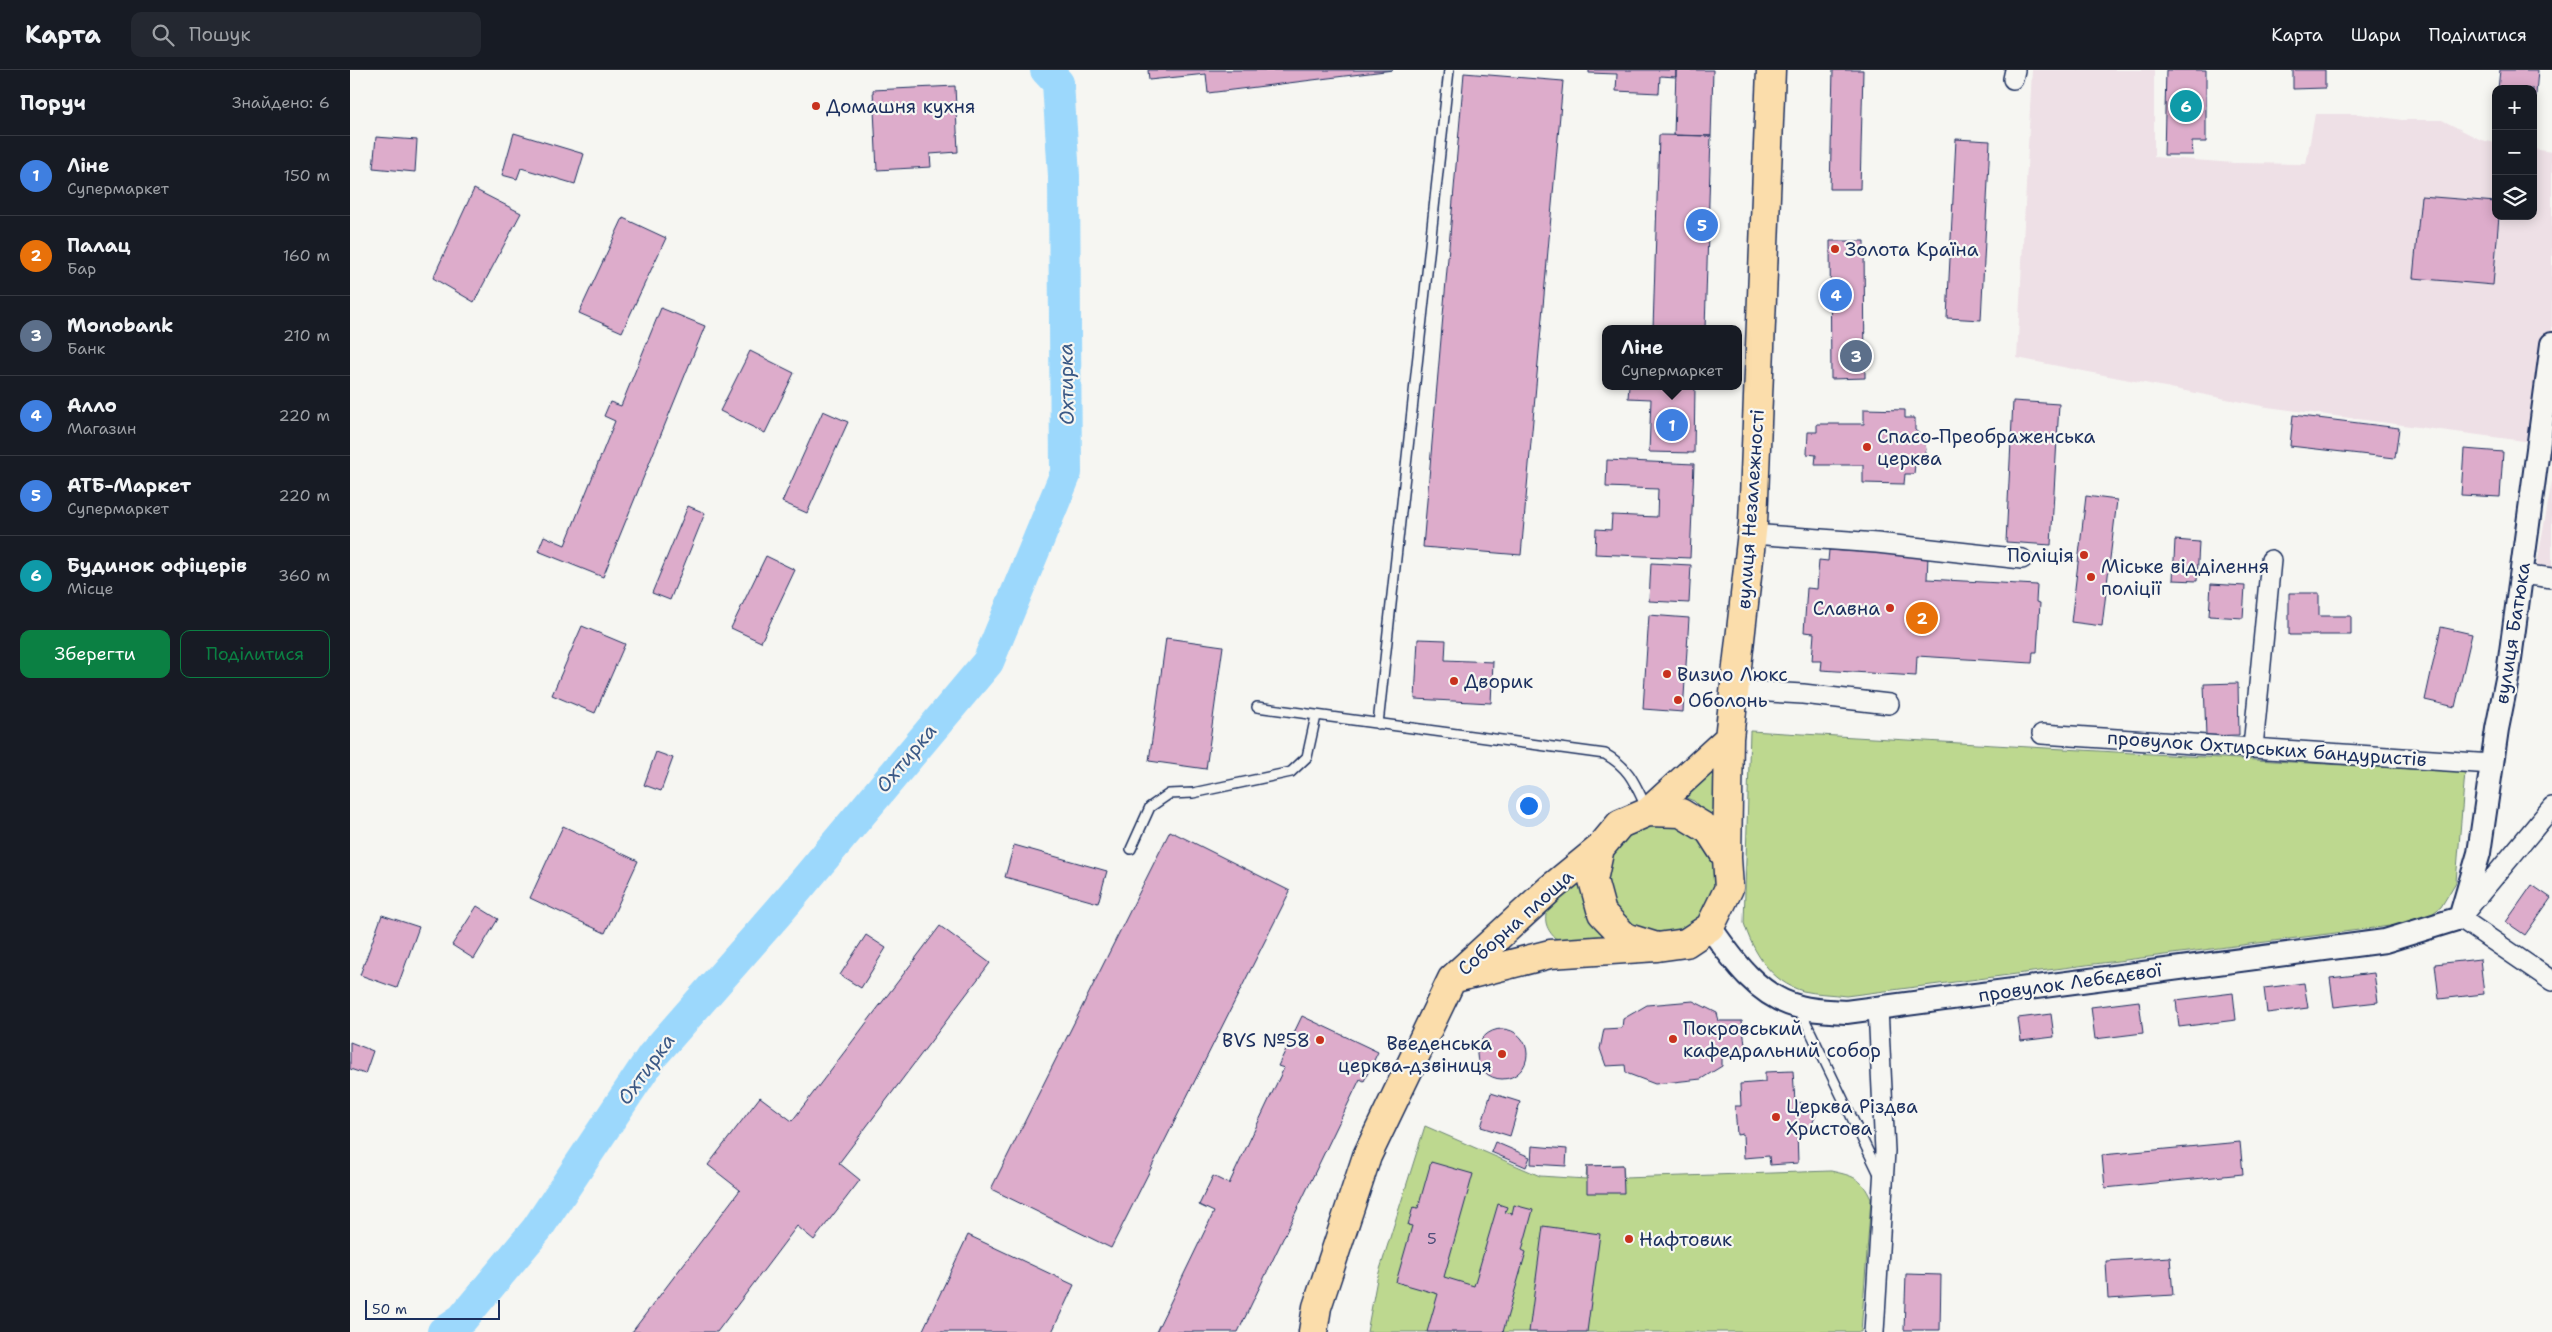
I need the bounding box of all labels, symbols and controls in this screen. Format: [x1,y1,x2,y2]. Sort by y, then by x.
search box [131,12,481,57]
text: Карта [25,19,101,51]
icon: search [149,21,177,49]
text: Пошук [189,22,251,47]
text: Карта [2271,23,2323,47]
text: Шари [2351,23,2401,47]
text: Поділитися [2429,23,2527,47]
map controls [2492,85,2537,220]
button: + [2492,85,2537,130]
pin: 6 [2170,87,2202,125]
text: Поруч [20,89,86,117]
text: Знайдено: 6 [232,92,330,113]
place label: Домашня кухня [826,94,975,119]
marker: Домашня кухня [810,100,822,112]
button: − [2492,130,2537,175]
text: Ліне [67,153,109,178]
text: 1 [32,165,40,186]
text: 150 m [283,165,330,186]
button: layers [2492,175,2537,220]
text: Супермаркет [67,178,169,199]
pin: 5 [1686,206,1718,244]
text: Палац [67,233,131,258]
place label: Золота Країна [1845,237,1979,262]
marker: Золота Країна [1829,243,1841,255]
text: 2 [30,245,42,266]
text: 160 m [283,245,330,266]
text: Бар [67,258,96,279]
pin: 4 [1820,276,1852,314]
text: Monobank [67,313,173,338]
text: 3 [30,325,42,346]
text: 210 m [283,325,330,346]
popup [1602,325,1742,390]
text: Ліне [1621,335,1663,360]
pin: 3 [1840,337,1872,375]
text: Банк [67,338,105,359]
water label: Охтирка [1052,343,1080,425]
text: Супермаркет [1621,360,1723,381]
text: Алло [67,393,117,418]
text: 4 [30,405,42,426]
text: 220 m [278,405,330,426]
pin: 1 [1656,406,1688,444]
street label: вулиця Незалежності [1731,408,1770,610]
text: Магазин [67,418,136,439]
place label: Спасо-Преображенська церква [1877,424,2096,471]
marker: Спасо-Преображенська церква [1861,441,1873,453]
text: АТБ-Маркет [67,473,191,498]
text: 5 [31,485,41,506]
text: 220 m [278,485,330,506]
text: Супермаркет [67,498,169,519]
place label: Поліція [2007,543,2074,568]
marker: Поліція [2078,549,2090,561]
text: Будинок офіцерів [67,553,247,578]
place label: Міське відділення поліції [2101,554,2269,601]
street label: вулиця Батюка [2489,560,2536,706]
text: 6 [30,565,42,586]
text: 360 m [278,565,330,586]
marker: Міське відділення поліції [2085,571,2097,583]
text: Місце [67,578,114,599]
place label: Славна [1813,596,1880,621]
pin: 2 [1906,599,1938,637]
marker: Славна [1884,602,1896,614]
button: Зберегти [20,630,170,678]
button: Поділитися [180,630,330,678]
place label: Визио Люкс [1677,662,1788,687]
marker: Визио Люкс [1661,668,1673,680]
place label: Дворик [1464,669,1533,694]
marker: Дворик [1448,675,1460,687]
place label: Оболонь [1688,688,1768,713]
marker: Оболонь [1672,694,1684,706]
water label: Охтирка [870,718,942,798]
street label: провулок Охтирських бандуристів [2106,725,2428,772]
your location [1516,793,1542,819]
street label: Соборна площа [1452,864,1579,981]
street label: провулок Лебєдєвої [1977,957,2164,1008]
place label: Покровський кафедральний собор [1683,1016,1881,1063]
water label: Охтирка [611,1028,681,1110]
place label: BVS №58 [1222,1028,1310,1053]
place label: Введенська церква-дзвіниця [1338,1031,1492,1078]
marker: Покровський кафедральний собор [1667,1033,1679,1045]
marker: BVS №58 [1314,1034,1326,1046]
marker: Введенська церква-дзвіниця [1496,1048,1508,1060]
place label: Церква Різдва Христова [1786,1094,1918,1141]
marker: Церква Різдва Христова [1770,1111,1782,1123]
place label: Нафтовик [1639,1227,1732,1252]
house number: 5 [1427,1228,1437,1249]
marker: Нафтовик [1623,1233,1635,1245]
scale bar [365,1297,500,1320]
text: 50 m [372,1300,407,1318]

